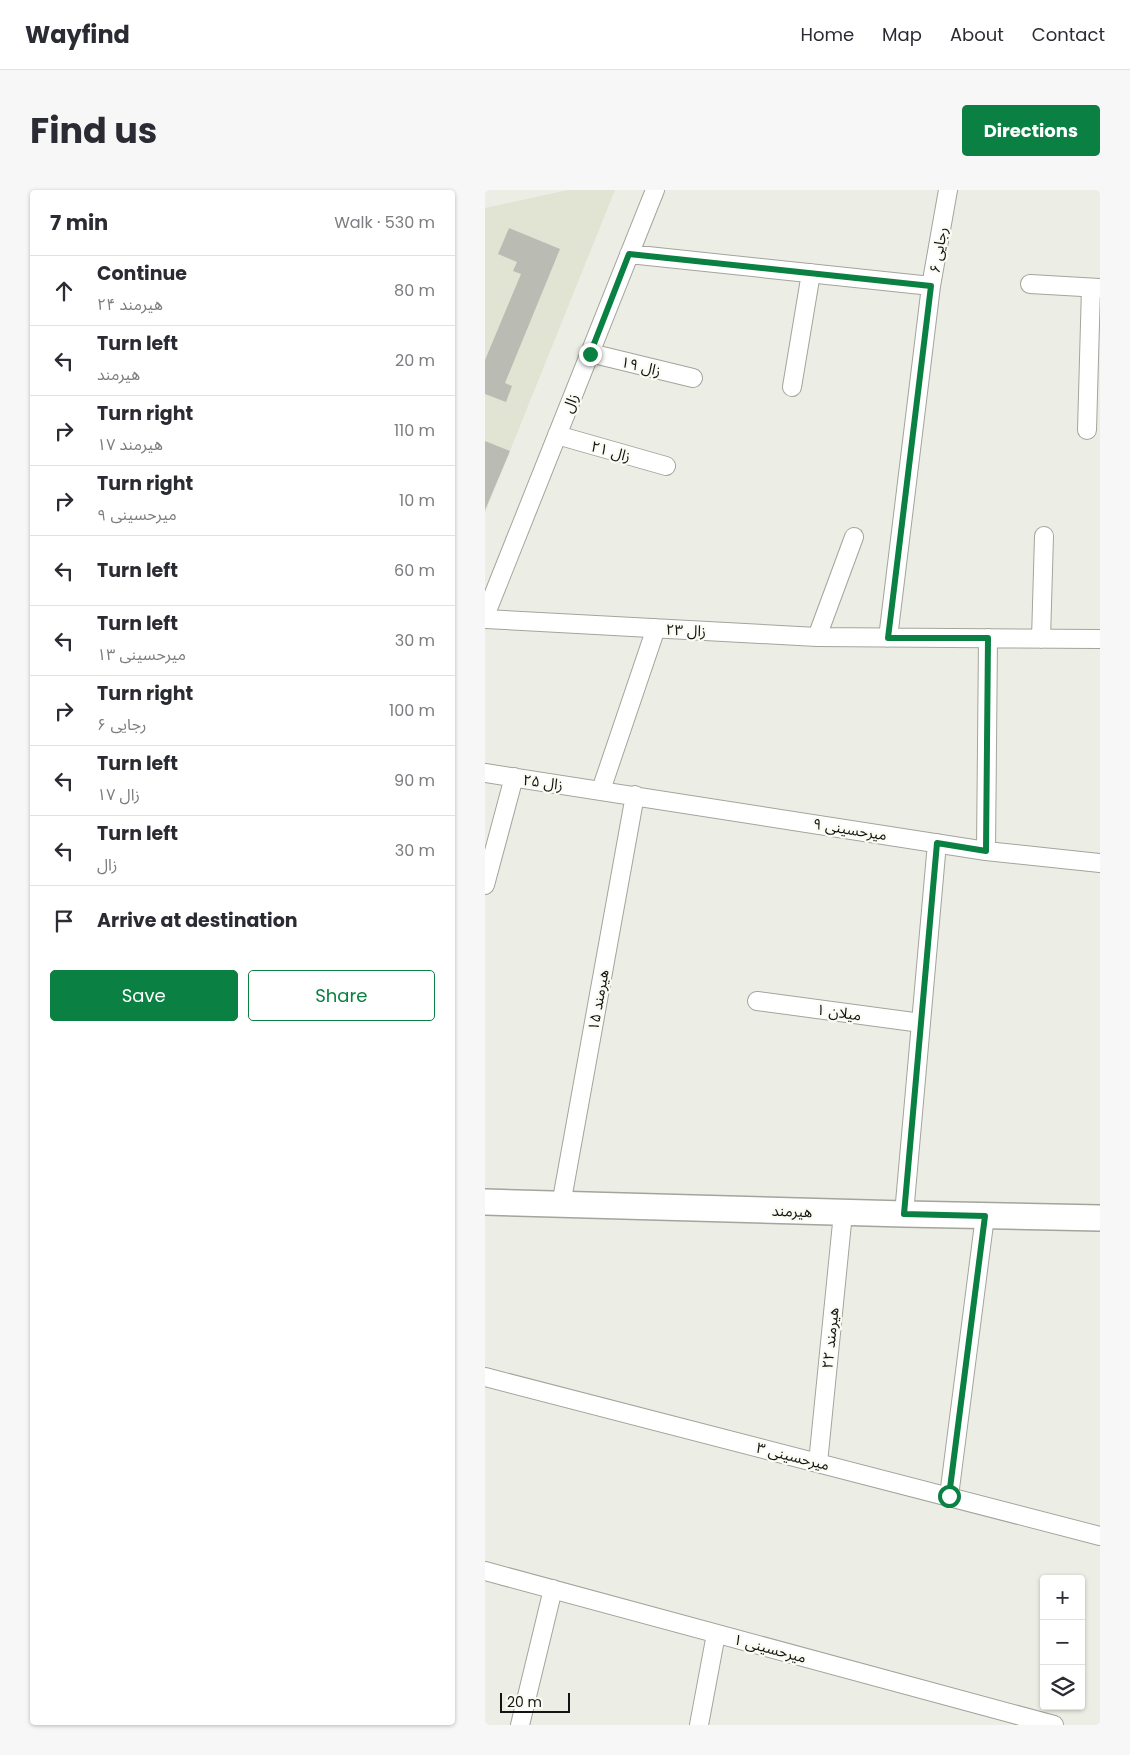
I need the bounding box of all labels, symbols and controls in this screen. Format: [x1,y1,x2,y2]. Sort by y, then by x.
text: Wayfind [25,18,130,51]
text: Home [800,22,854,47]
text: Map [882,22,922,47]
text: About [950,22,1004,47]
text: Contact [1032,22,1105,47]
button: Directions [962,105,1100,156]
text: Find us [30,106,157,155]
text: 7 min [50,208,108,237]
text: Walk · 530 m [334,211,435,234]
street label: رجایی ۶ [924,225,952,275]
text: Continue [97,260,187,287]
icon: ahead [50,277,78,305]
text: 80 m [394,279,435,302]
text: هیرمند ۲۴ [97,293,163,316]
text: Turn left [97,330,178,357]
route end [579,343,602,366]
icon: left [50,347,78,375]
text: 20 m [395,349,435,372]
street label: زال ۱۹ [619,351,663,381]
text: هیرمند [97,363,140,386]
street label: زال [557,390,583,416]
text: Turn right [97,400,193,427]
icon: right [50,417,78,445]
text: 110 m [394,419,435,442]
text: هیرمند ۱۷ [97,433,163,456]
street label: زال ۲۱ [589,435,633,467]
text: Turn right [97,470,193,497]
icon: right [50,487,78,515]
text: 10 m [399,489,435,512]
text: میرحسینی ۹ [97,503,177,526]
icon: left [50,557,78,585]
text: Turn left [97,557,178,584]
text: 60 m [394,559,435,582]
text: Turn left [97,610,178,637]
street label: زال ۲۳ [665,618,707,642]
icon: left [50,627,78,655]
text: 30 m [395,629,435,652]
text: میرحسینی ۱۳ [97,643,186,666]
text: Turn right [97,680,193,707]
icon: right [50,697,78,725]
text: 100 m [389,699,435,722]
text: رجایی ۶ [97,713,146,736]
text: Turn left [97,750,178,777]
icon: left [50,767,78,795]
text: 90 m [394,769,435,792]
street label: زال ۲۵ [522,769,564,795]
text: زال ۱۷ [97,783,140,806]
street label: میرحسینی ۹ [811,813,889,845]
text: Turn left [97,820,178,847]
icon: left [50,837,78,865]
text: 30 m [395,839,435,862]
text: زال [97,853,117,876]
icon: arrive [50,907,78,935]
text: Arrive at destination [97,907,298,934]
street label: هیرمند ۱۵ [582,968,614,1032]
button: Save [50,970,238,1021]
button: Share [248,970,435,1021]
street label: میلان ۱ [815,998,863,1026]
street label: هیرمند [771,1200,813,1222]
street label: هیرمند ۲۲ [816,1306,844,1370]
street label: میرحسینی ۳ [754,1437,832,1475]
route start [938,1485,961,1508]
map controls [1040,1575,1085,1710]
button: + [1040,1575,1085,1620]
button: − [1040,1620,1085,1665]
street label: میرحسینی ۱ [731,1628,809,1668]
button: layers [1040,1665,1085,1710]
scale bar [500,1690,570,1713]
text: 20 m [507,1692,542,1712]

